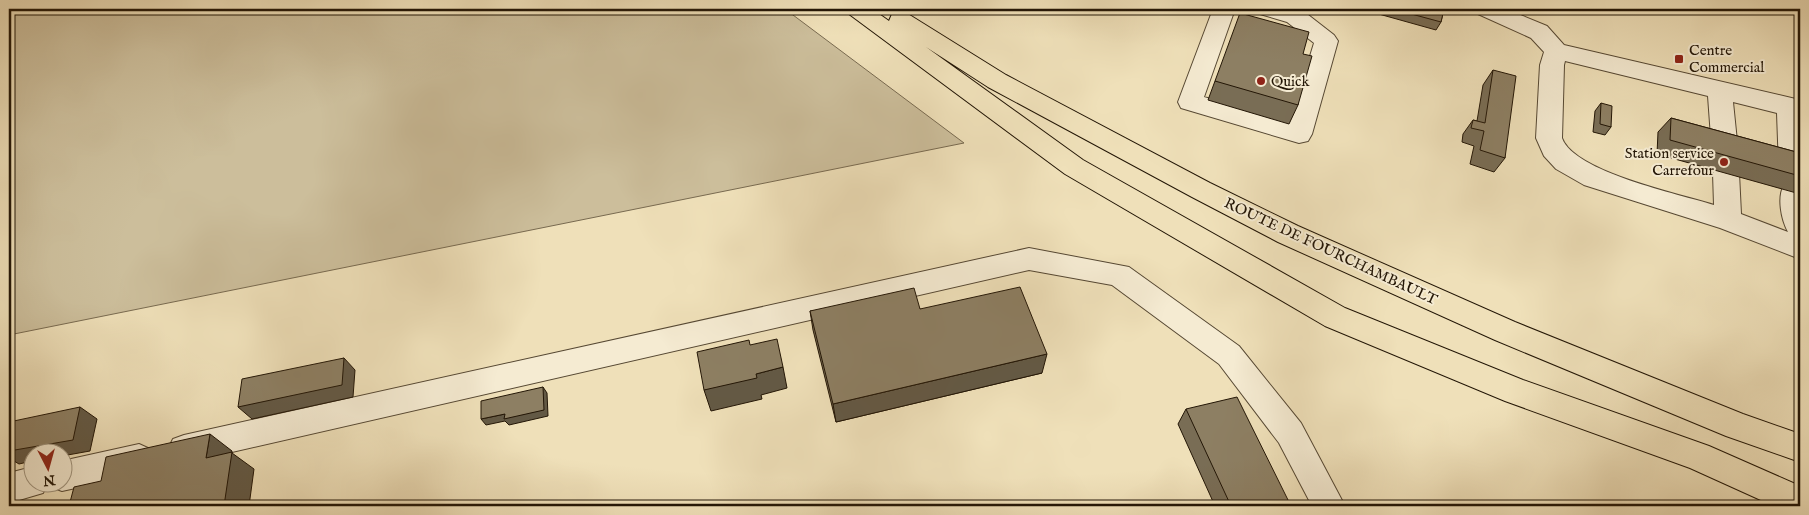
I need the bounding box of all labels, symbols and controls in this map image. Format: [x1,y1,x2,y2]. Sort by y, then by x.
place label: Centre Commercial [1689,41,1765,77]
marker: Centre Commercial [1673,53,1685,65]
place label: Quick [1271,72,1310,91]
marker: Quick [1255,75,1267,87]
place label: Station service Carrefour [1625,144,1714,180]
marker: Station service Carrefour [1718,156,1730,168]
street label: ROUTE DE FOURCHAMBAULT [1221,194,1440,309]
north arrow [22,442,72,492]
text: N [42,470,57,490]

